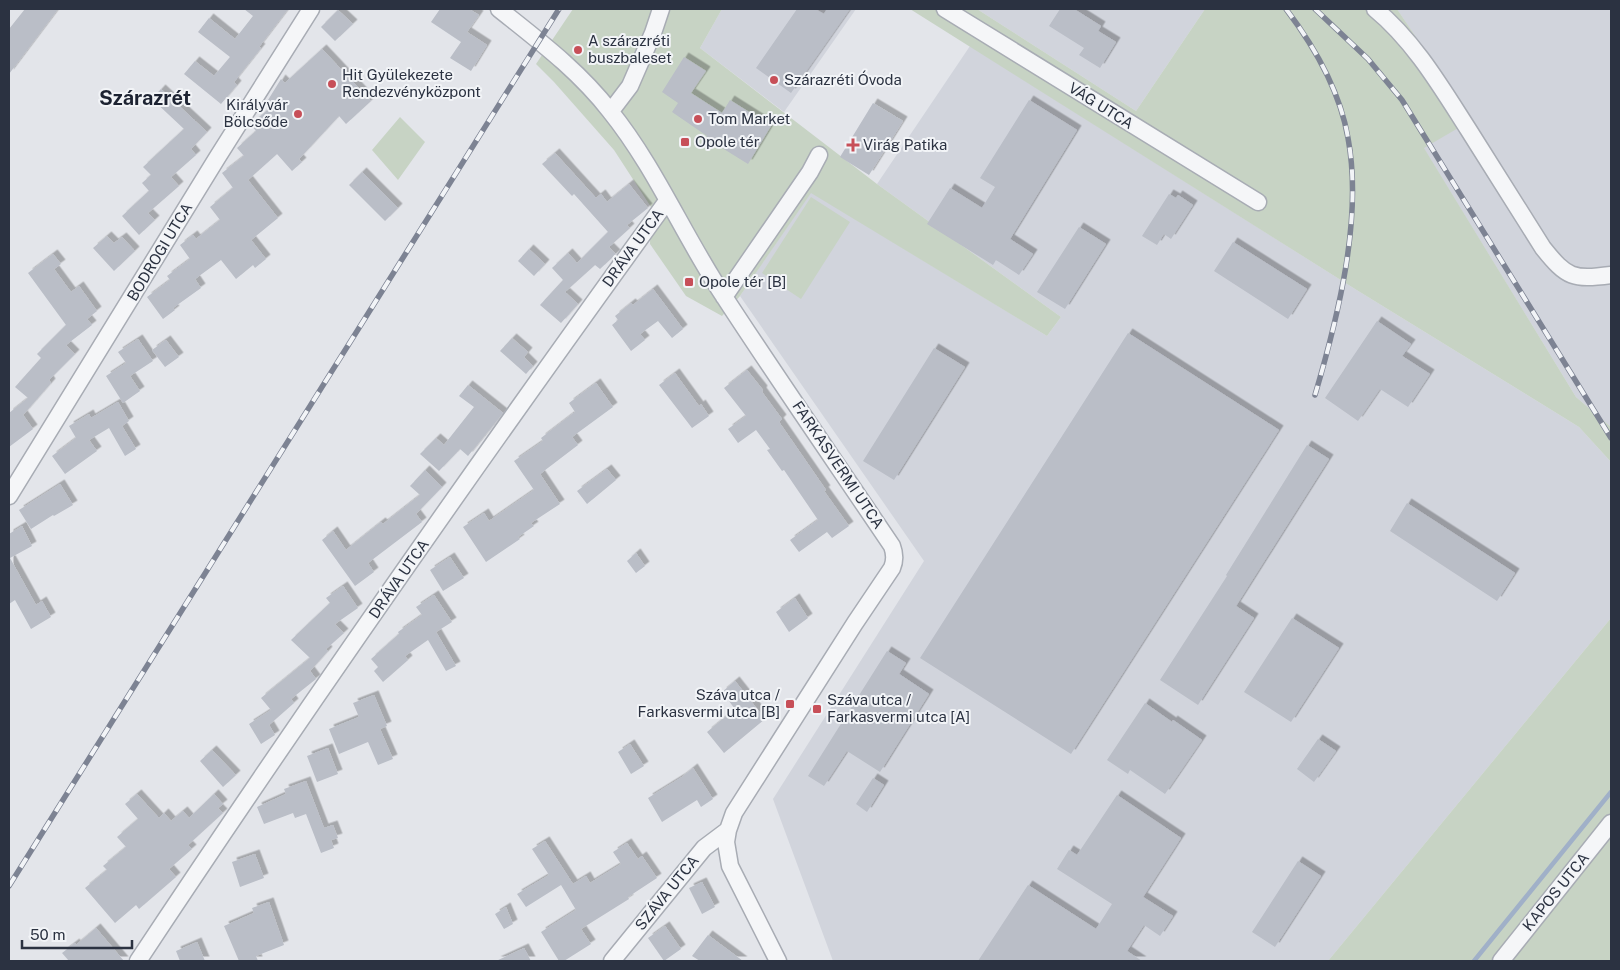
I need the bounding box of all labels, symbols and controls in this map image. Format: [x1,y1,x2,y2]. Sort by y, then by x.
place label: A szárazréti buszbaleset [588,32,672,66]
marker: A szárazréti buszbaleset [572,44,584,56]
place label: Hit Gyülekezete Rendezvényközpont [342,66,481,100]
place label: Szárazréti Óvoda [784,70,902,88]
marker: Szárazréti Óvoda [768,74,780,86]
marker: Hit Gyülekezete Rendezvényközpont [326,78,338,90]
street label: VÁG UTCA [1066,79,1137,132]
district label: Szárazrét [99,86,191,110]
place label: Királyvár Bölcsőde [224,96,288,130]
marker: Királyvár Bölcsőde [292,108,304,120]
place label: Tom Market [708,110,791,127]
marker: Tom Market [692,113,704,125]
place label: Opole tér [695,133,760,150]
marker: Opole tér [679,136,691,148]
place label: Virág Patika [863,136,947,153]
marker: Virág Patika [847,139,859,151]
street label: BODROGI UTCA [124,199,196,304]
street label: DRÁVA UTCA [599,205,667,290]
place label: Opole tér [B] [699,273,786,290]
marker: Opole tér [B] [683,276,695,288]
street label: FARKASVERMI UTCA [789,398,888,532]
street label: DRÁVA UTCA [365,536,432,621]
place label: Száva utca / Farkasvermi utca [B] [638,686,781,720]
place label: Száva utca / Farkasvermi utca [A] [827,691,970,725]
marker: Száva utca / Farkasvermi utca [B] [784,698,796,710]
marker: Száva utca / Farkasvermi utca [A] [811,703,823,715]
street label: KAPOS UTCA [1519,849,1592,934]
street label: SZÁVA UTCA [631,852,702,934]
scale bar [22,918,132,950]
text: 50 m [30,926,65,943]

